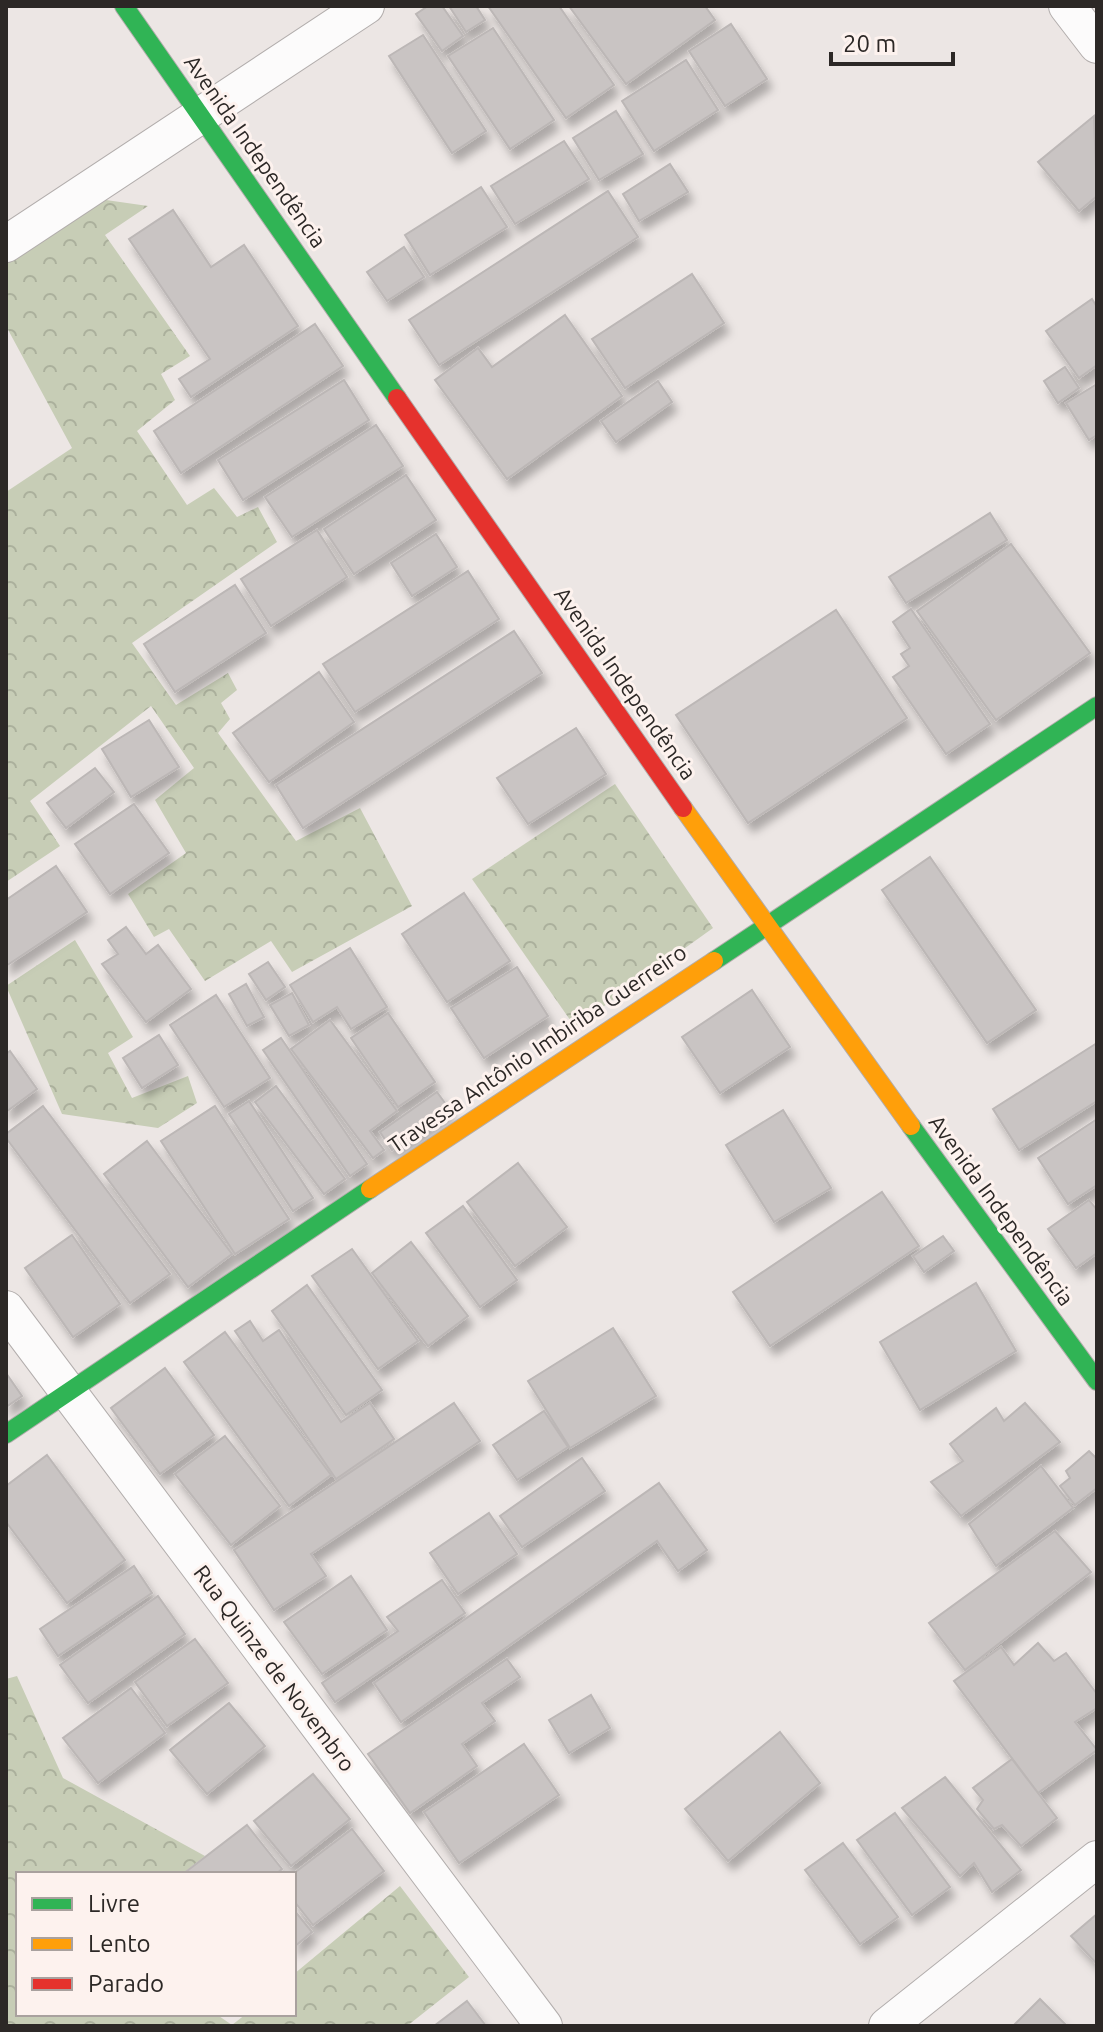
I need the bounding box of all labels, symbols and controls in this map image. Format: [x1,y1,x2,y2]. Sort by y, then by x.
scale bar [831,16,953,66]
text: 20 m [843,30,896,57]
street label: Avenida Independência [180,50,332,252]
street label: Avenida Independência [550,582,702,784]
street label: Travessa Antônio Imbiriba Guerreiro [383,939,691,1157]
street label: Avenida Independência [925,1110,1079,1310]
street label: Rua Quinze de Novembro [189,1560,361,1776]
legend [16,1872,296,2016]
text: Livre [88,1890,140,1917]
text: Lento [88,1930,151,1957]
text: Parado [88,1970,164,1997]

